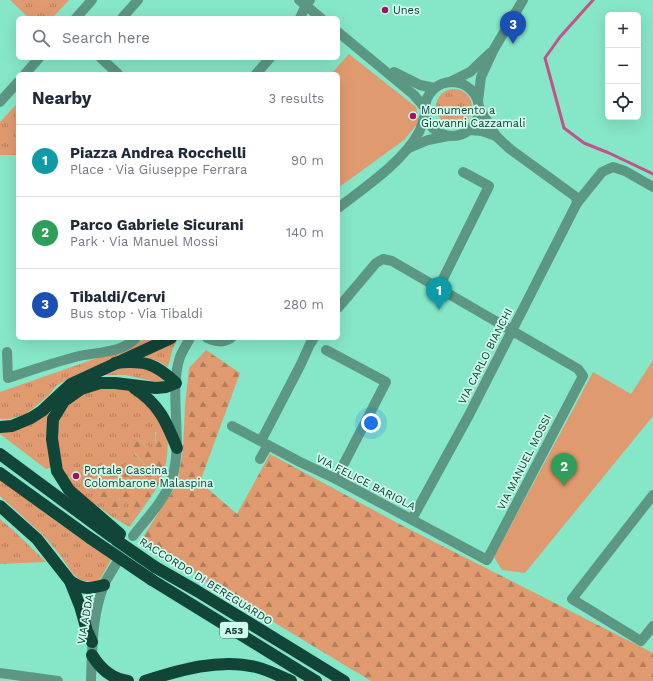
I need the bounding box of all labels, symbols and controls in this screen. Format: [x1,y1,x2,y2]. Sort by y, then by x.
place label: Unes [393,4,420,17]
marker: Unes [380,5,390,15]
pin: 3 [500,11,526,44]
map controls [605,12,641,120]
button: + [605,12,641,48]
search box [16,16,340,60]
icon: search [30,27,52,49]
text: Search here [62,29,150,47]
button: − [605,48,641,84]
button: locate [605,84,641,120]
text: Nearby [32,88,91,108]
text: 3 results [269,91,324,106]
place label: Monumento a Giovanni Cazzamali [421,104,525,130]
marker: Monumento a Giovanni Cazzamali [408,111,418,121]
text: Piazza Andrea Rocchelli [70,144,246,162]
text: 1 [42,153,48,168]
text: 90 m [291,153,324,168]
text: Place · Via Giuseppe Ferrara [70,162,247,177]
text: Parco Gabriele Sicurani [70,216,244,234]
text: 2 [41,225,49,240]
text: 140 m [286,225,324,240]
text: Park · Via Manuel Mossi [70,234,218,249]
pin: 1 [426,277,452,310]
text: Tibaldi/Cervi [70,288,165,306]
text: 3 [41,297,49,312]
text: 280 m [284,297,324,312]
text: Bus stop · Via Tibaldi [70,306,203,321]
street label: VIA CARLO BIANCHI [456,306,515,406]
street label: VIA MANUEL MOSSI [495,412,554,512]
your location [361,413,381,433]
street label: VIA FELICE BARIOLA [314,452,418,513]
pin: 2 [551,453,577,486]
place label: Portale Cascina Colombarone Malaspina [84,464,213,490]
marker: Portale Cascina Colombarone Malaspina [71,471,81,481]
street label: RACCORDO DI BEREGUARDO [137,535,275,628]
street label: VIA ADDA [75,593,96,645]
road number: A53 [220,622,248,638]

